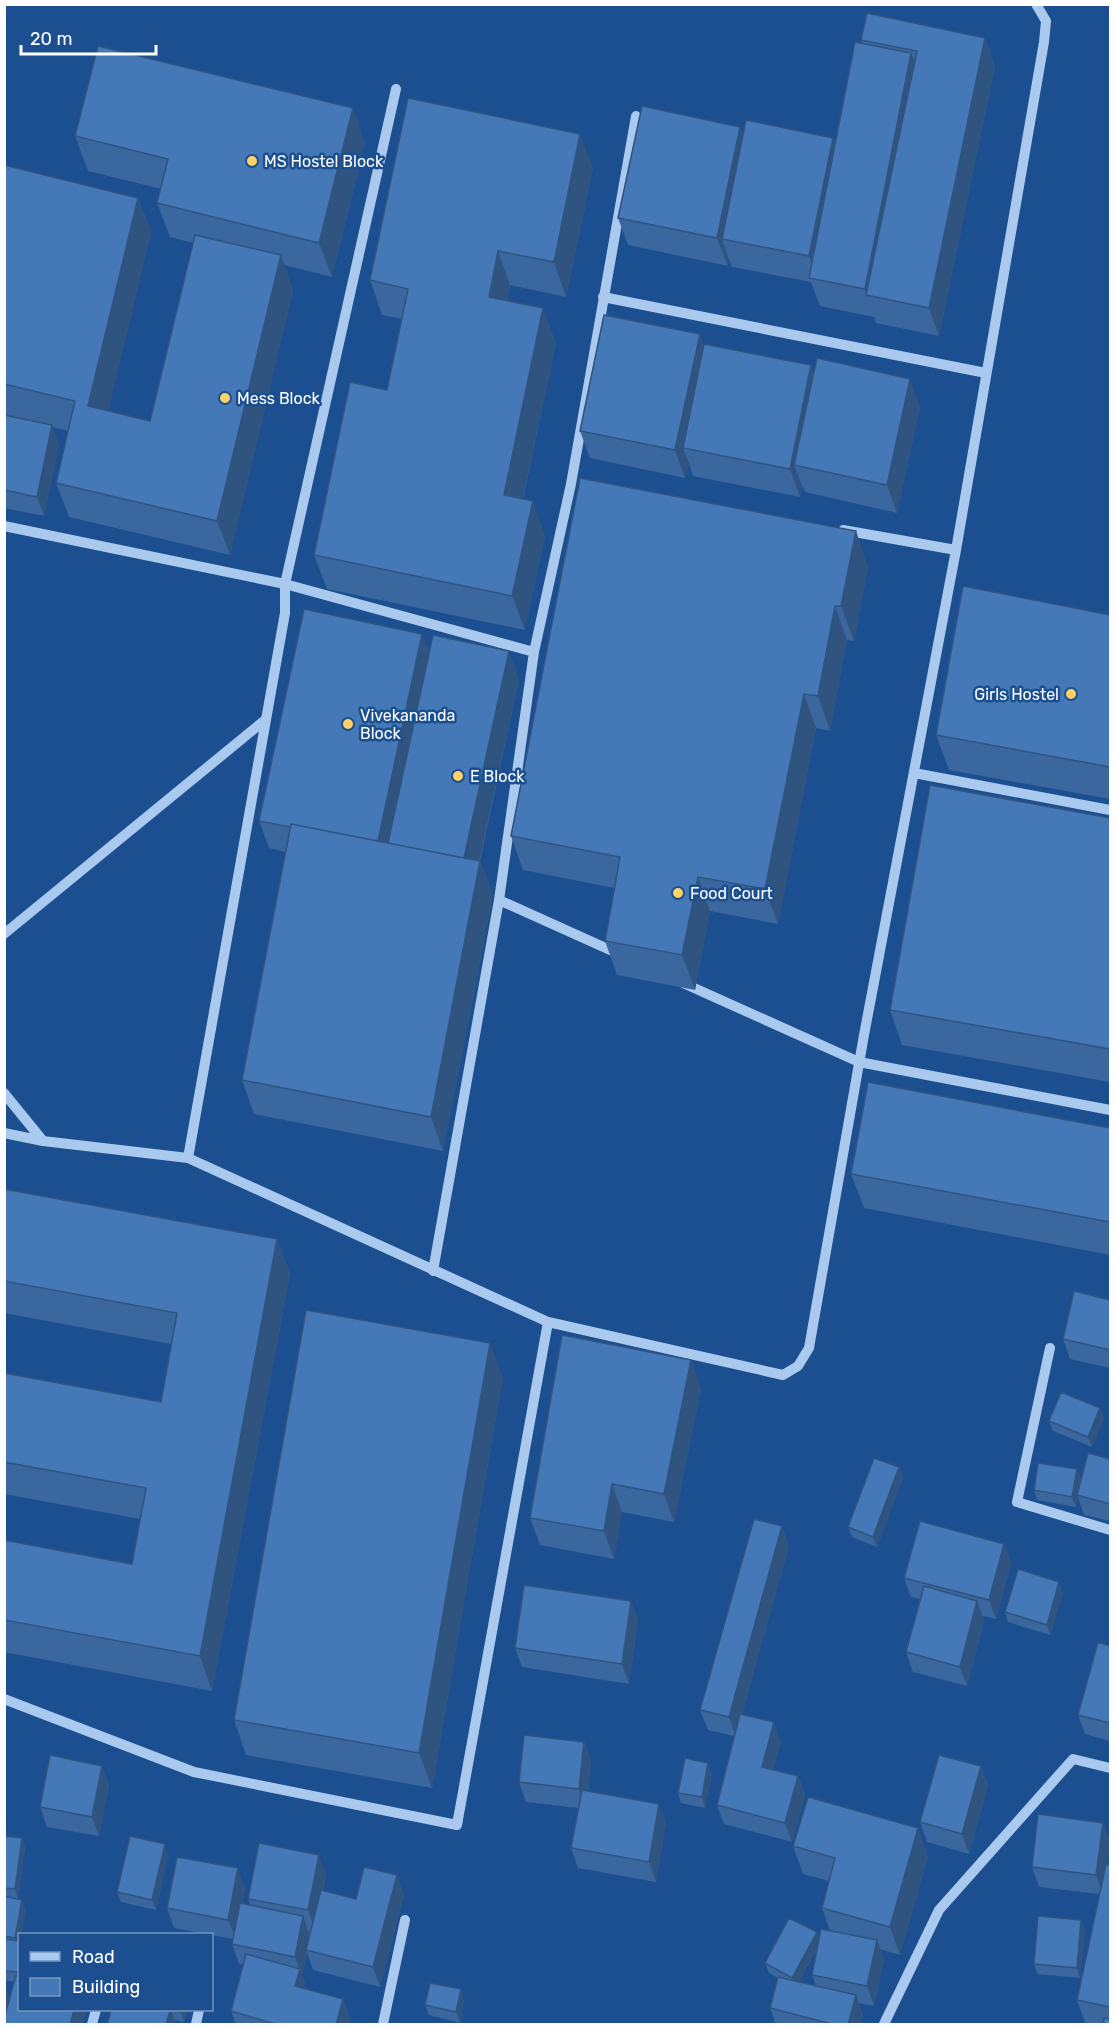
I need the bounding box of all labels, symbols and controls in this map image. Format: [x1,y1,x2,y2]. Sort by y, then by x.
scale bar [21,18,156,56]
text: 20 m [30,28,72,50]
place label: MS Hostel Block [264,152,384,171]
marker: MS Hostel Block [245,154,259,168]
place label: Mess Block [237,389,320,408]
marker: Mess Block [218,391,232,405]
place label: Girls Hostel [974,685,1059,704]
marker: Girls Hostel [1064,687,1078,701]
place label: Vivekananda Block [360,706,455,743]
marker: Vivekananda Block [341,717,355,731]
place label: E Block [470,767,525,786]
marker: E Block [451,769,465,783]
place label: Food Court [690,884,773,903]
marker: Food Court [671,886,685,900]
legend [18,1933,213,2011]
text: Road [72,1946,115,1968]
text: Building [72,1976,140,1998]

